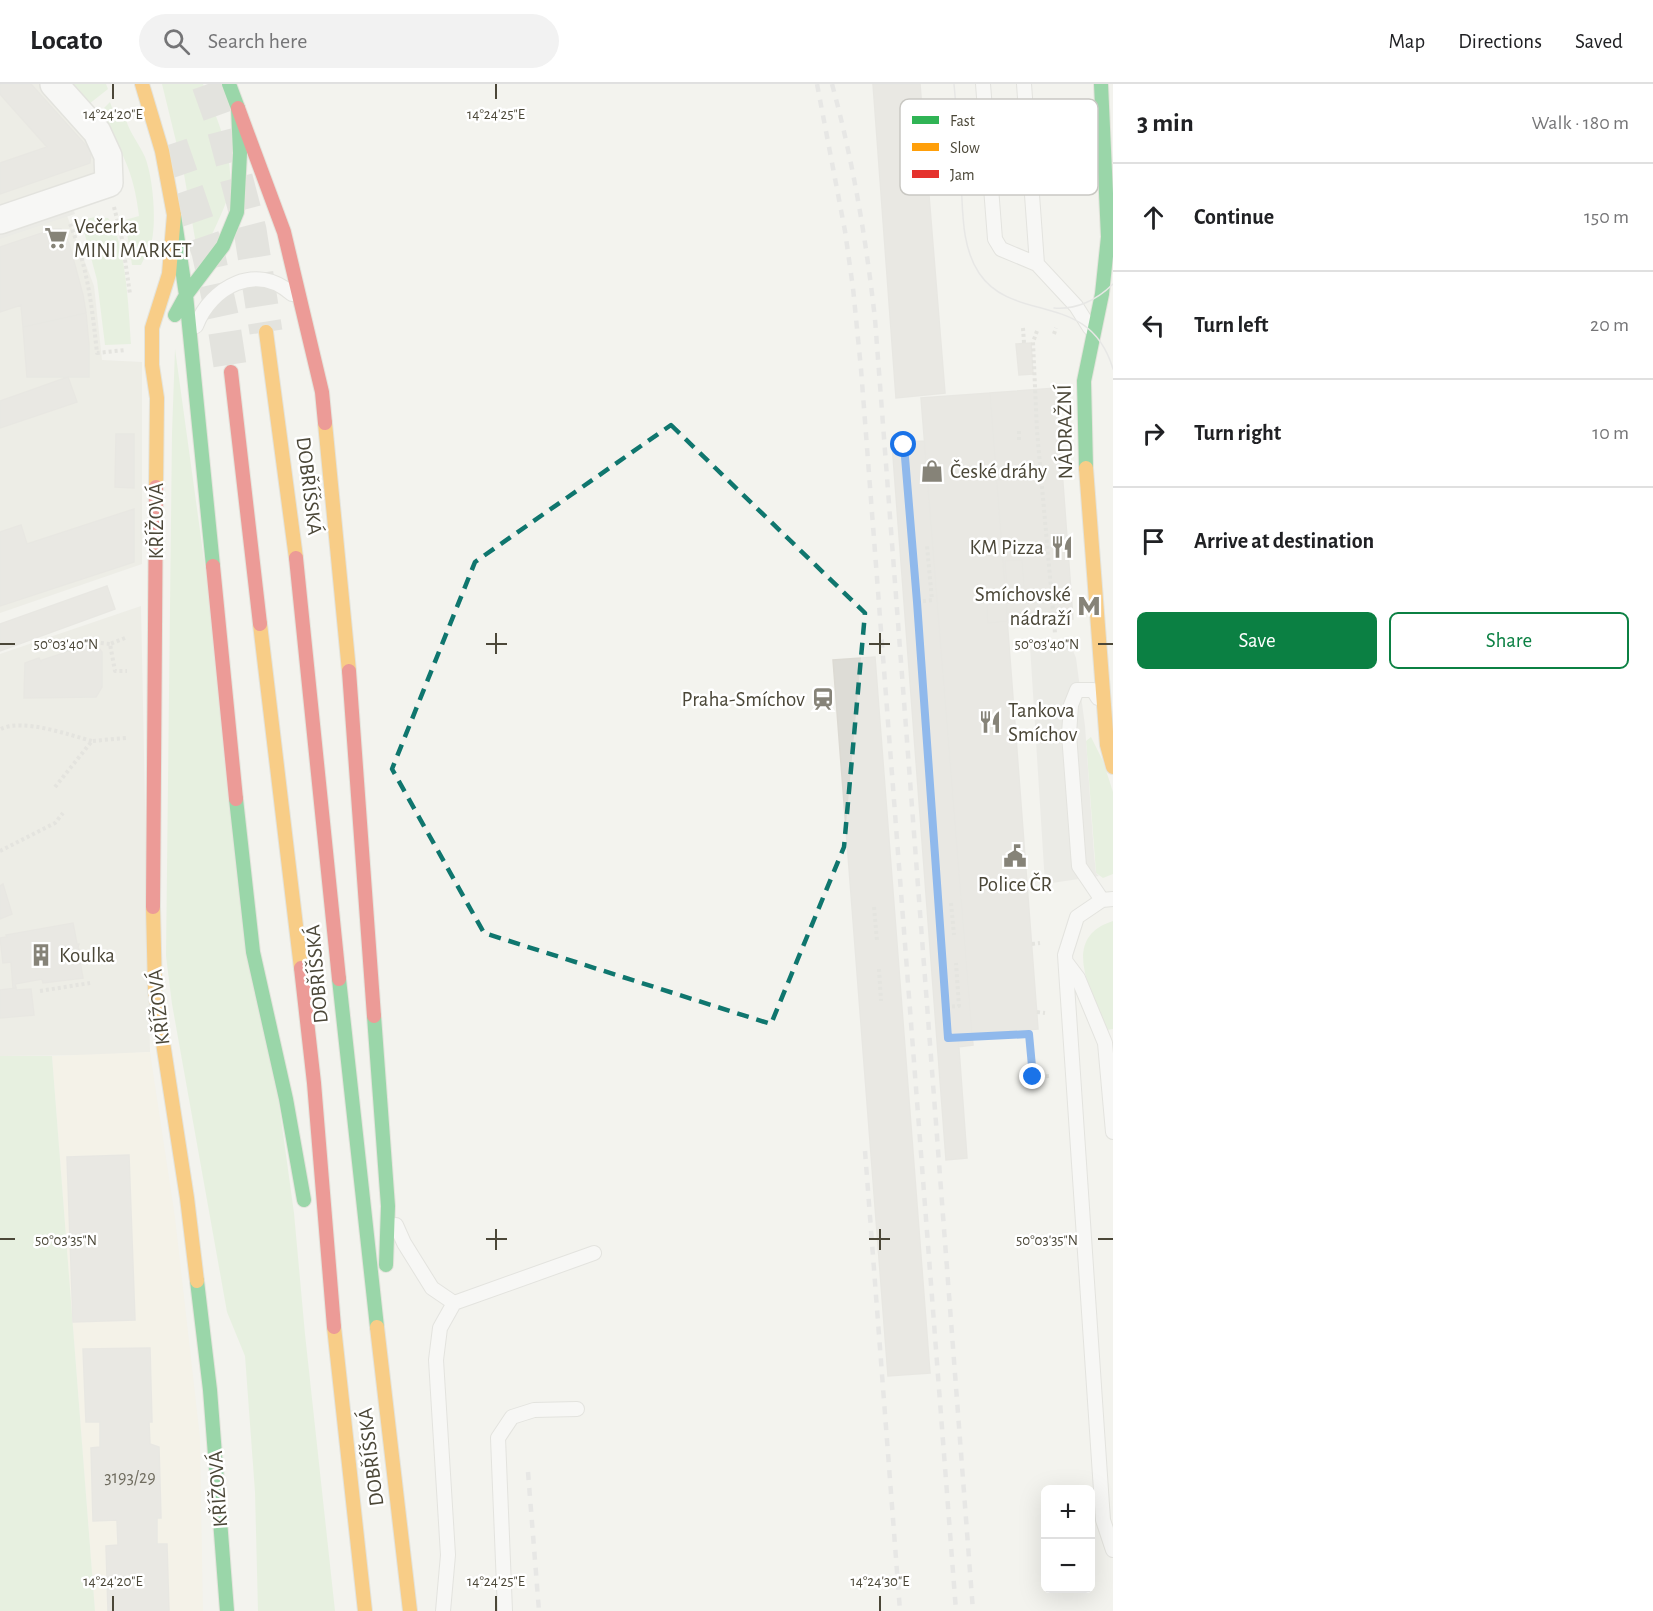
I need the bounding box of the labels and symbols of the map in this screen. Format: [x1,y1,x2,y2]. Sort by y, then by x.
legend [900,99,1098,195]
text: 14°24'20"E [83,107,143,122]
text: 14°24'25"E [467,107,525,122]
text: Fast [950,113,975,129]
text: Slow [950,140,980,156]
text: Jam [950,167,975,183]
place label: Večerka MINI MARKET [74,216,192,261]
supermarket icon: Večerka MINI MARKET [43,225,69,251]
street label: NÁDRAŽNÍ [1052,384,1076,480]
route start [890,431,916,457]
street label: DOBŘÍŠSKÁ [293,435,327,536]
shop icon: České dráhy [919,458,945,484]
place label: České dráhy [950,459,1047,482]
street label: KŘÍŽOVÁ [144,483,167,559]
restaurant icon: KM Pizza [1049,534,1075,560]
place label: KM Pizza [969,537,1044,558]
place label: Smíchovské nádraží [975,584,1072,629]
metro station icon: Smíchovské nádraží [1076,593,1102,619]
text: 50°03'40"N [34,637,98,652]
text: 50°03'40"N [1015,637,1079,652]
station icon: Praha-Smíchov [810,686,836,712]
place label: Praha-Smíchov [682,689,805,710]
place label: Tankova Smíchov [1008,700,1078,745]
restaurant icon: Tankova Smíchov [977,709,1003,735]
public building icon: Police ČR [1002,843,1028,869]
place label: Police ČR [978,872,1052,895]
street label: DOBŘÍŠSKÁ [300,924,332,1024]
building icon: Koulka [28,942,54,968]
place label: Koulka [59,945,115,966]
street label: KŘÍŽOVÁ [143,968,173,1046]
route end [1019,1063,1045,1089]
text: 50°03'35"N [35,1233,97,1248]
text: 50°03'35"N [1016,1233,1078,1248]
street label: DOBŘÍŠSKÁ [353,1407,387,1508]
street label: KŘÍŽOVÁ [203,1450,231,1528]
house number: 3193/29 [104,1469,156,1487]
text: 14°24'20"E [83,1574,143,1589]
text: 14°24'25"E [467,1574,525,1589]
text: 14°24'30"E [851,1574,909,1589]

